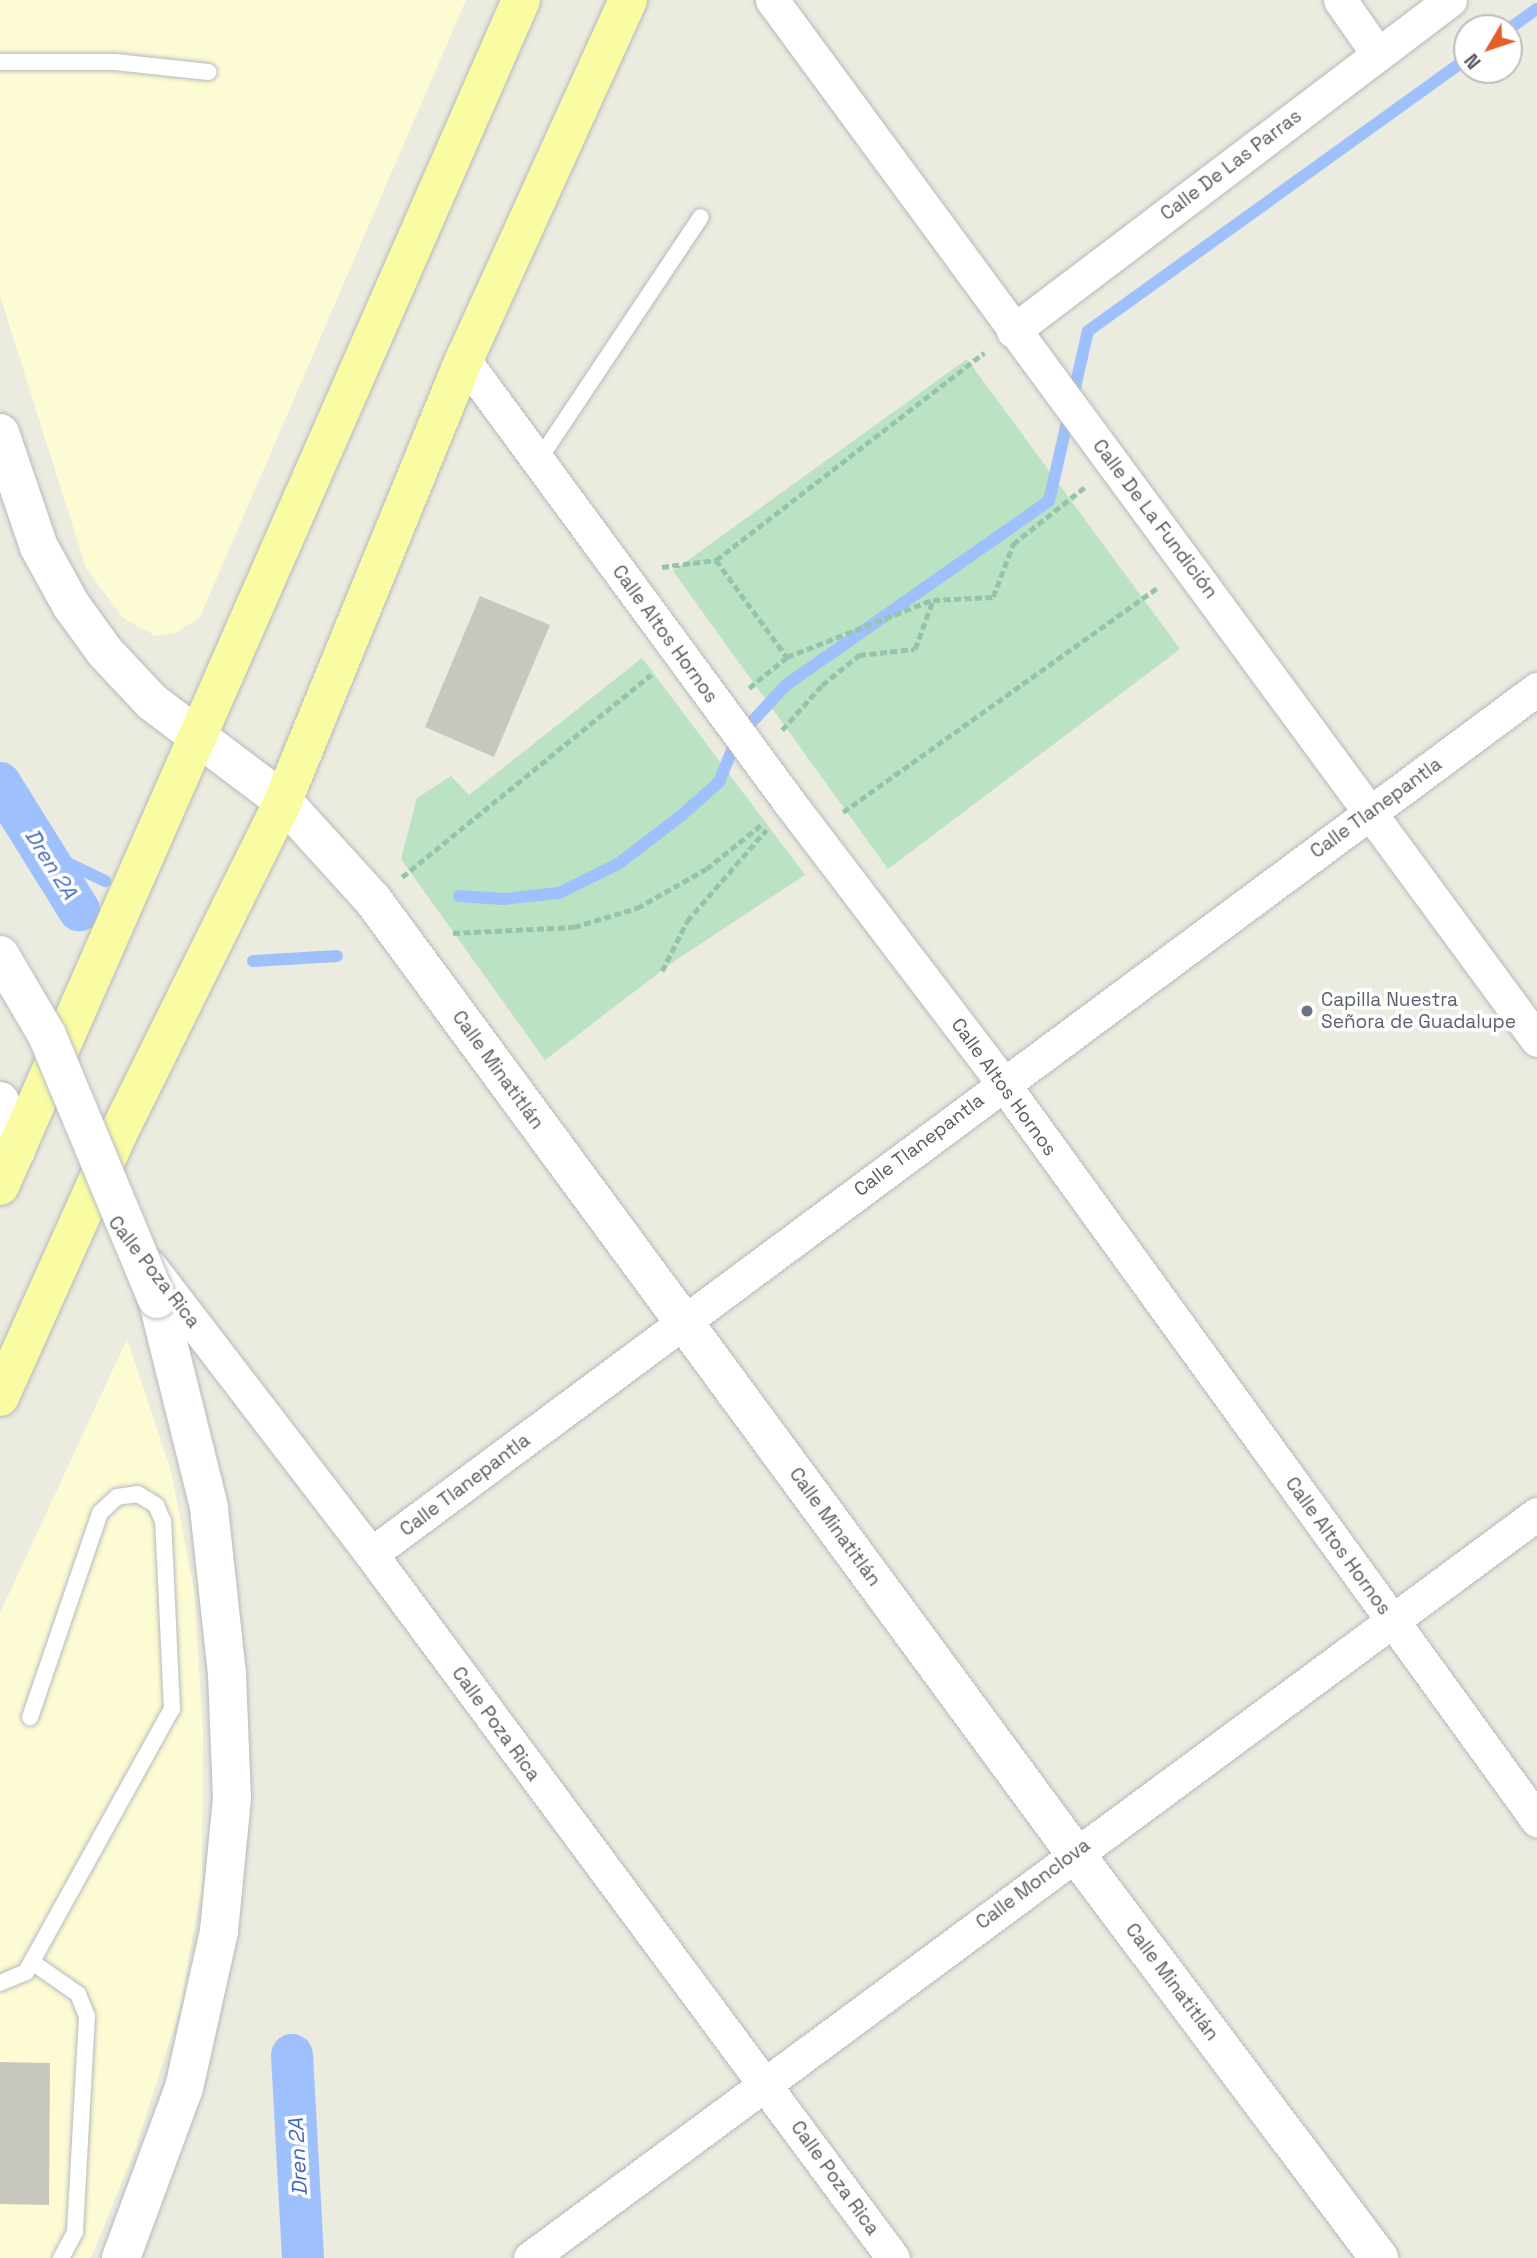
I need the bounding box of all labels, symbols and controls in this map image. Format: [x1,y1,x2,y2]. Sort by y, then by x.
north arrow [1453,14,1523,84]
text: N [1459,48,1487,74]
street label: Calle De Las Parras [1156,105,1306,225]
street label: Calle De La Fundición [1088,435,1222,603]
street label: Calle Altos Hornos [607,561,723,707]
street label: Calle Tlanepantla [1306,753,1446,863]
water label: Dren 2A [20,824,82,904]
place label: Capilla Nuestra Señora de Guadalupe [1321,989,1516,1033]
marker: Capilla Nuestra Señora de Guadalupe [1299,1003,1315,1019]
street label: Calle Minatitlán [447,1006,549,1134]
street label: Calle Altos Hornos [946,1014,1062,1160]
street label: Calle Tlanepantla [849,1089,989,1201]
street label: Calle Poza Rica [103,1212,205,1332]
street label: Calle Tlanepantla [395,1429,535,1541]
street label: Calle Minatitlán [784,1463,886,1591]
street label: Calle Altos Hornos [1280,1473,1396,1619]
street label: Calle Poza Rica [447,1662,545,1786]
street label: Calle Monclova [972,1834,1094,1934]
street label: Calle Minatitlán [1120,1919,1224,2045]
street label: Calle Poza Rica [786,2116,884,2240]
water label: Dren 2A [283,2117,313,2197]

